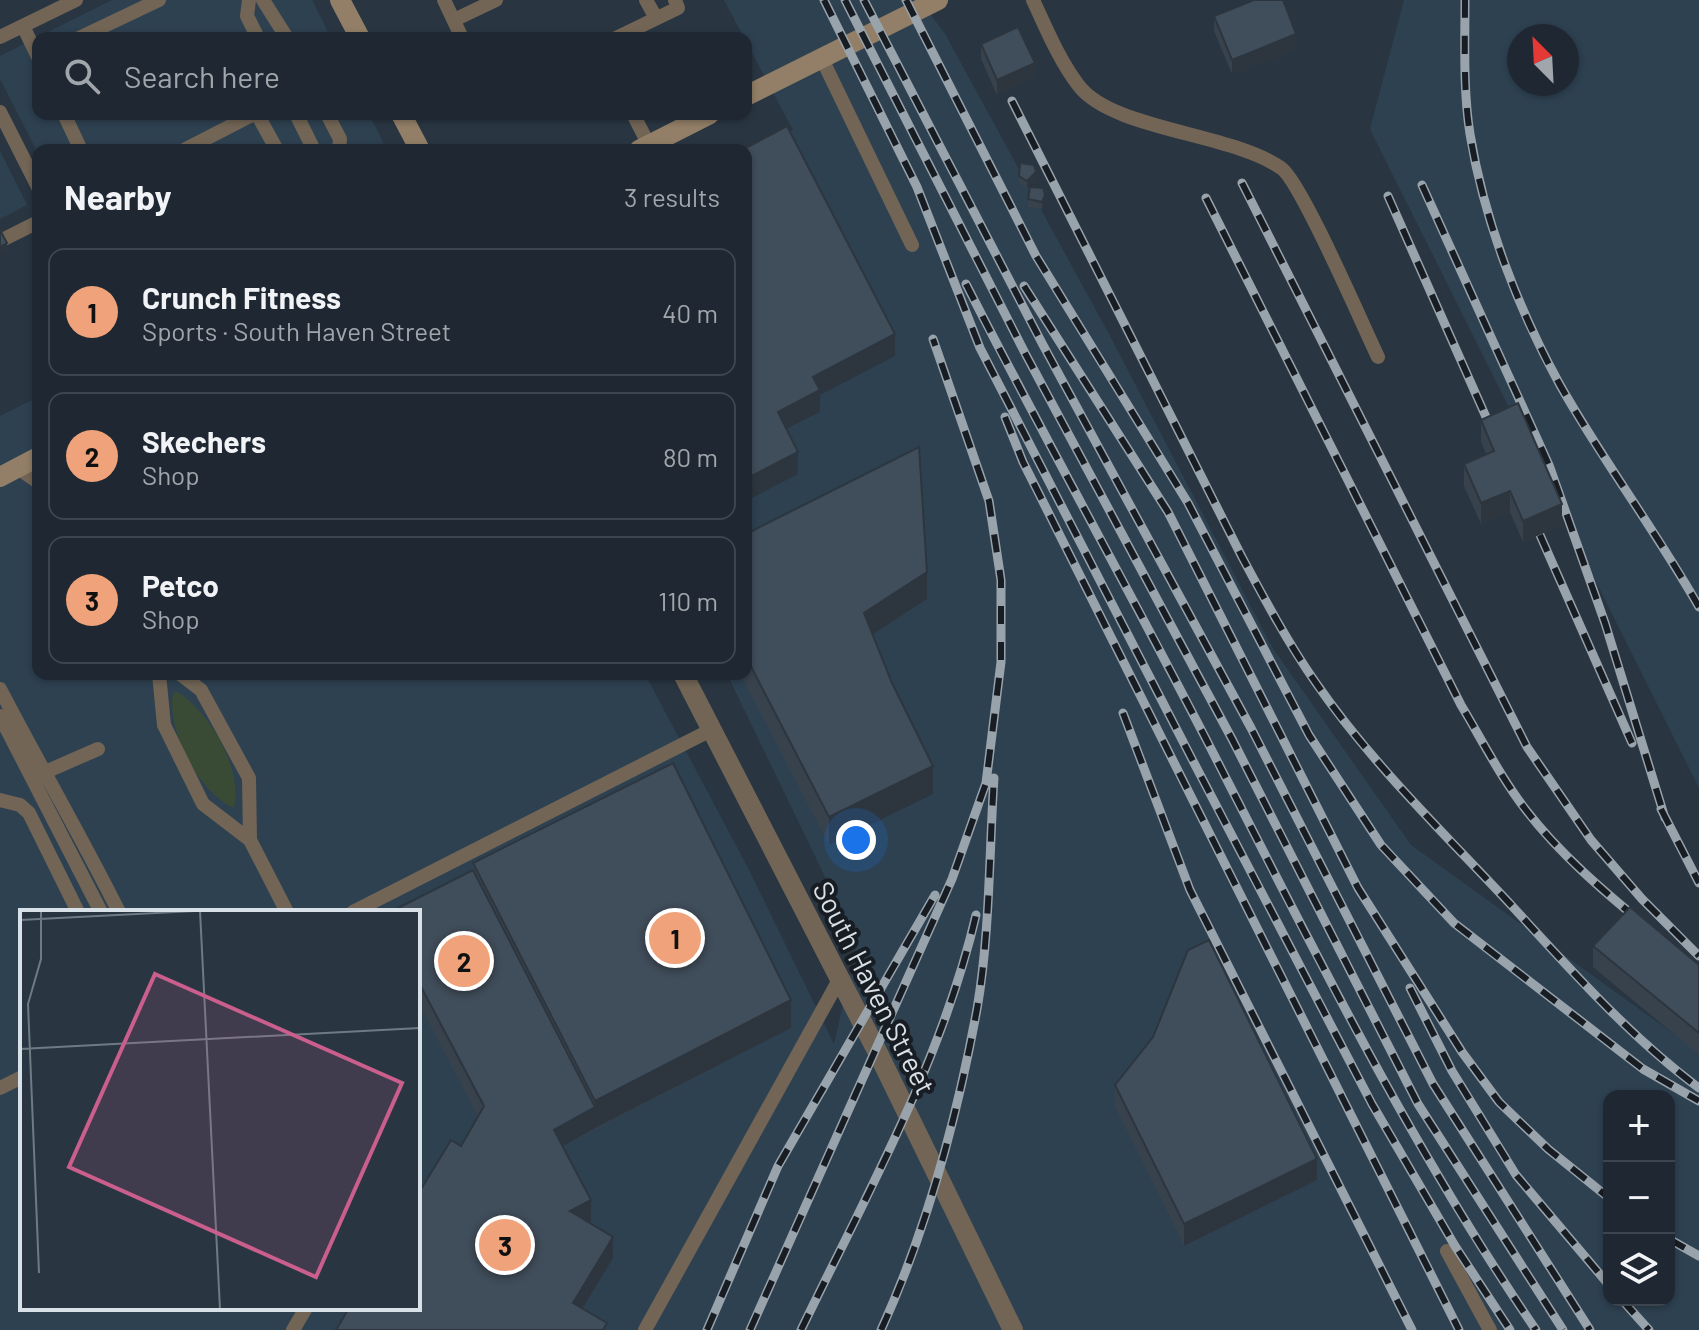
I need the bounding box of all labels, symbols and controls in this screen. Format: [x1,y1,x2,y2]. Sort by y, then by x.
north arrow [1507,24,1579,96]
search box [32,32,752,120]
icon: search [60,54,104,98]
text: Search here [124,58,280,94]
text: Nearby [64,176,172,217]
text: 3 results [624,181,720,212]
text: Crunch Fitness [142,279,341,315]
text: 1 [87,297,97,328]
text: 40 m [662,297,718,328]
text: Sports · South Haven Street [142,315,451,346]
text: Skechers [142,423,266,459]
text: 2 [85,441,99,472]
text: 80 m [663,441,718,472]
text: Shop [142,459,200,490]
text: Petco [142,567,219,603]
text: 3 [85,585,99,616]
text: 110 m [658,585,718,616]
text: Shop [142,603,200,634]
your location [836,820,876,860]
street label: South Haven Street [806,875,943,1100]
pin: 1 [649,908,701,968]
inset map [20,910,420,1310]
pin: 2 [438,931,490,991]
map controls [1603,1090,1675,1306]
button: + [1603,1090,1675,1162]
button: − [1603,1162,1675,1234]
pin: 3 [479,1215,531,1275]
button: layers [1603,1234,1675,1306]

